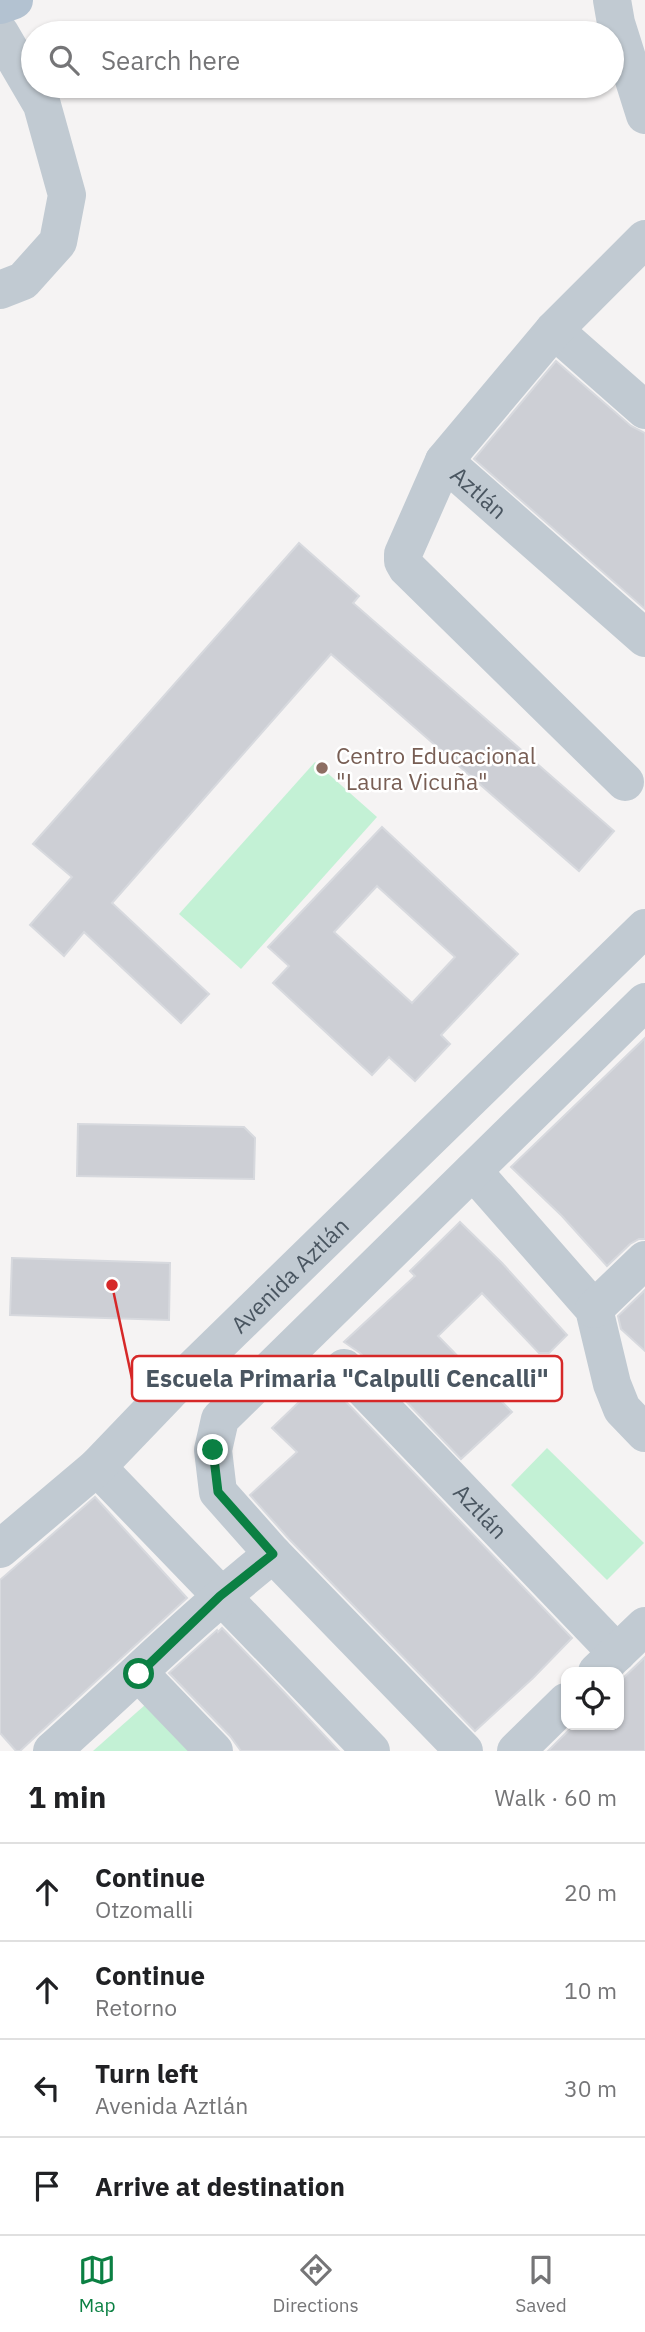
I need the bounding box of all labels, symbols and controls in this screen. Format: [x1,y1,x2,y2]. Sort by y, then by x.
search box [21,21,624,98]
icon: search [45,41,83,79]
text: Search here [101,43,240,77]
street label: Aztlán [445,459,514,525]
place label: Centro Educacional "Laura Vicuña" [336,740,536,796]
marker: Centro Educacional "Laura Vicuña" [314,760,330,776]
street label: Avenida Aztlán [224,1210,355,1339]
callout: Escuela Primaria "Calpulli Cencalli" [132,1356,562,1401]
text: Escuela Primaria "Calpulli Cencalli" [146,1362,548,1394]
route end [197,1434,228,1465]
street label: Aztlán [448,1477,514,1545]
route start [123,1658,154,1689]
map controls [561,1667,624,1730]
button: locate [561,1667,624,1730]
text: 1 min [28,1777,106,1816]
text: Walk · 60 m [495,1782,617,1812]
text: Continue [95,1860,205,1894]
icon: ahead [28,1873,66,1911]
text: 20 m [564,1877,617,1907]
text: Otzomalli [95,1894,193,1924]
text: Continue [95,1958,205,1992]
icon: ahead [28,1971,66,2009]
text: 10 m [564,1975,617,2005]
text: Retorno [95,1992,177,2022]
text: Turn left [95,2056,198,2090]
icon: left [28,2069,66,2107]
text: 30 m [564,2073,617,2103]
text: Avenida Aztlán [95,2090,248,2120]
icon: arrive [28,2167,66,2205]
text: Arrive at destination [95,2169,345,2203]
tab: Map [78,2251,116,2317]
tab: Directions [272,2251,359,2317]
tab: Saved [515,2251,567,2317]

